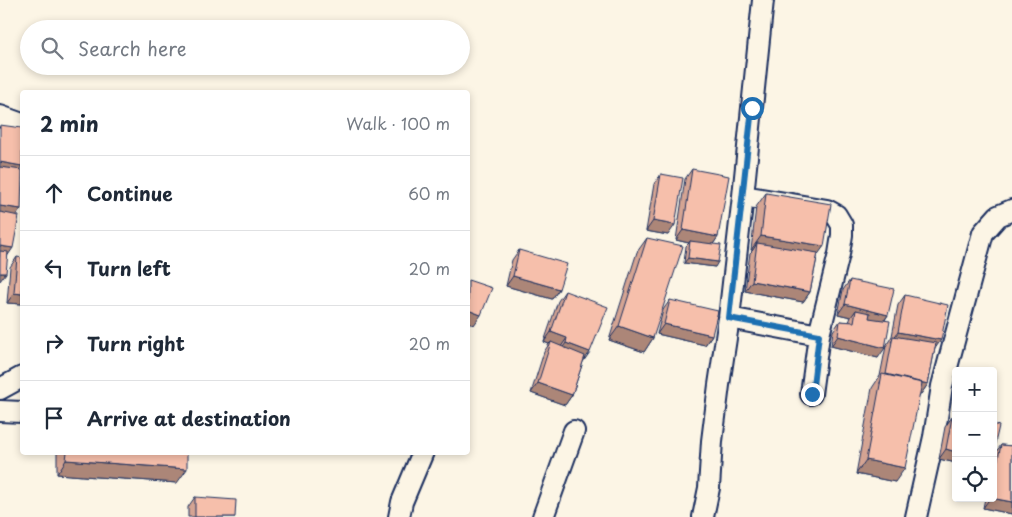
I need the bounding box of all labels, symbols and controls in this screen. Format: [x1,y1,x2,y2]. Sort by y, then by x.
search box [20,20,470,75]
icon: search [38,34,66,62]
text: Search here [78,34,187,62]
route start [741,97,764,120]
text: 2 min [40,107,99,139]
text: Walk · 100 m [346,111,450,135]
icon: ahead [40,179,68,207]
text: Continue [87,179,173,207]
text: 60 m [408,181,450,205]
icon: left [40,254,68,282]
text: Turn left [87,254,171,282]
text: 20 m [409,256,450,280]
icon: right [40,329,68,357]
text: Turn right [87,329,185,357]
text: 20 m [409,331,450,355]
map controls [952,367,997,502]
button: + [952,367,997,412]
route end [801,383,824,406]
icon: arrive [40,404,68,432]
text: Arrive at destination [87,404,291,432]
button: − [952,412,997,457]
button: locate [952,457,997,502]

